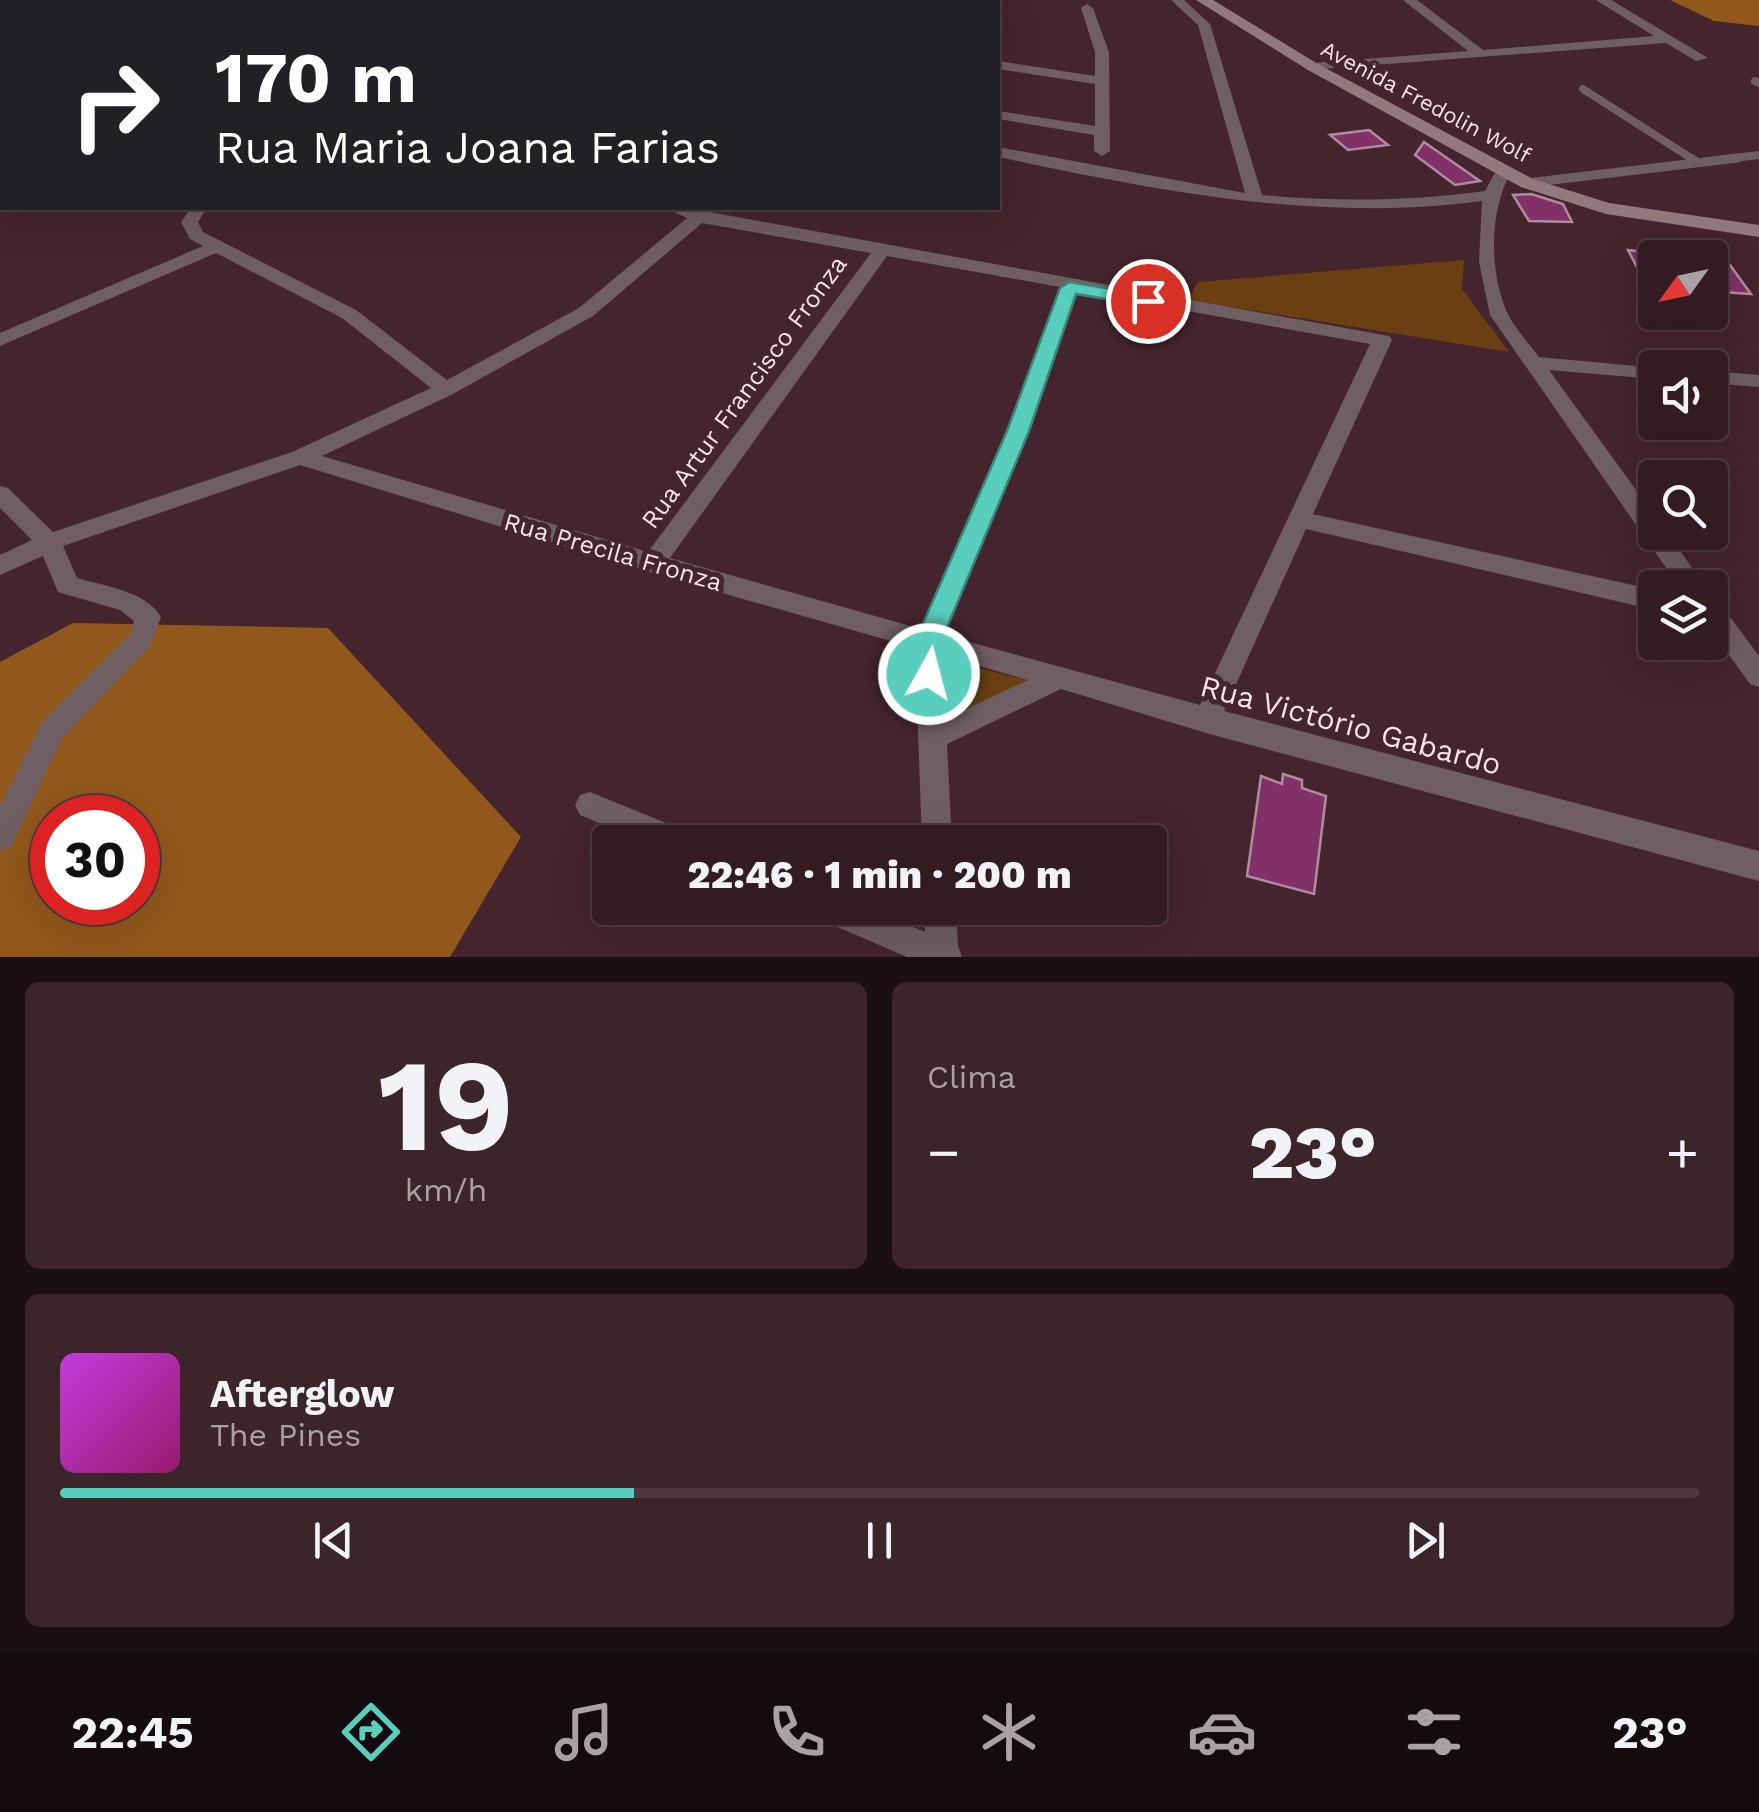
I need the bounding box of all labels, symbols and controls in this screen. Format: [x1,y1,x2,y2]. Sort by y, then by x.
street label: Avenida Fredolin Wolf [1317,36,1535,168]
text: 170 m [215,37,417,119]
icon: right [50,40,180,170]
text: Rua Maria Joana Farias [215,121,720,174]
north arrow [1638,240,1728,330]
map controls [1638,240,1728,660]
street label: Rua Artur Francisco Fronza [635,250,853,534]
pin [1106,259,1191,344]
icon: arrive [1121,274,1176,329]
button: sound [1638,350,1728,440]
button: search [1638,460,1728,550]
street label: Rua Precila Fronza [500,507,726,597]
button: layers [1638,570,1728,660]
position arrow [877,622,981,726]
street label: Rua Victório Gabardo [1197,668,1505,782]
speed limit sign: 30 [30,795,160,925]
text: 22:46 · 1 min · 200 m [687,853,1072,897]
text: 19 [378,1029,514,1182]
text: Clima [927,1058,1016,1096]
text: 23° [1249,1108,1377,1196]
text: − [927,1120,960,1184]
text: + [1666,1120,1699,1184]
text: km/h [405,1171,487,1209]
text: Afterglow [210,1372,395,1416]
text: The Pines [210,1416,361,1454]
icon: previous [306,1513,361,1568]
icon: pause [852,1513,907,1568]
icon: next [1398,1513,1453,1568]
icon: directions [336,1697,406,1767]
icon: music [549,1697,619,1767]
icon: phone [762,1697,832,1767]
icon: climate [974,1697,1044,1767]
icon: car [1187,1697,1257,1767]
icon: filters [1399,1697,1469,1767]
text: 22:45 [71,1706,194,1759]
text: 23° [1612,1706,1688,1759]

